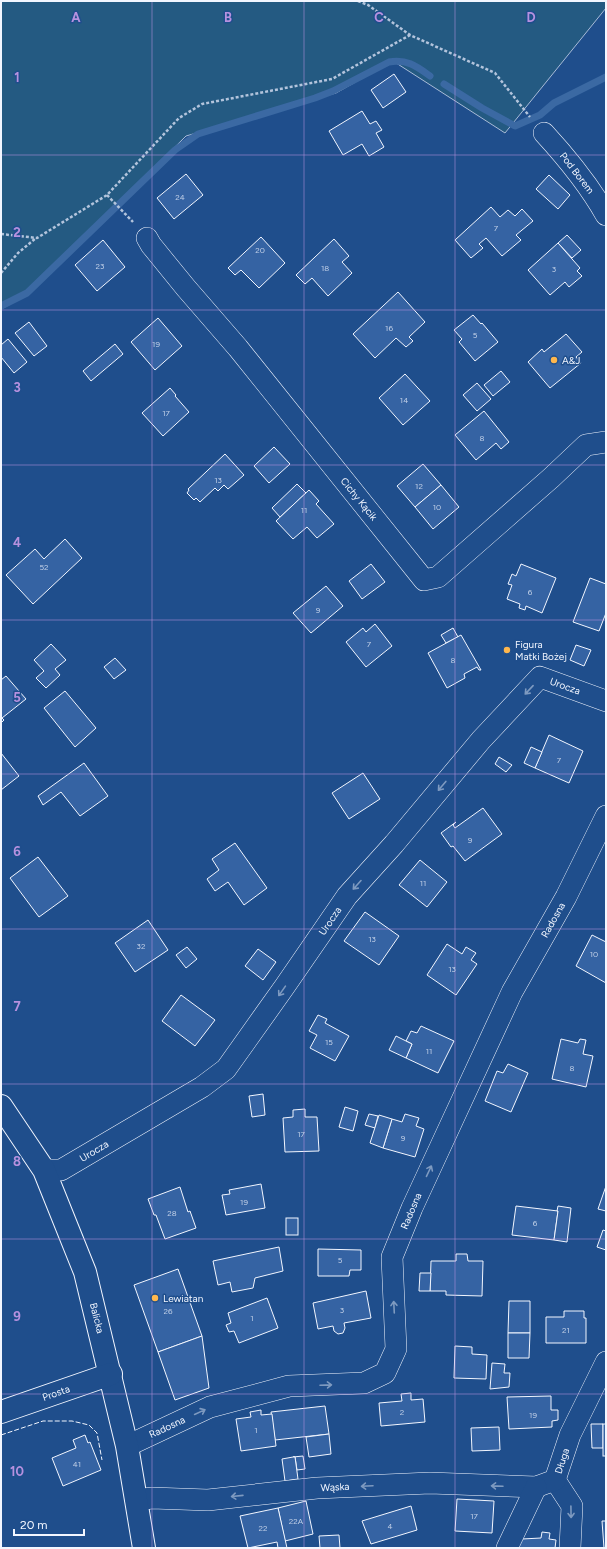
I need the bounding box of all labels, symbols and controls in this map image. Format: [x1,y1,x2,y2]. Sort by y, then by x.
text: A [71,10,81,25]
text: B [224,10,232,25]
text: C [374,10,384,25]
text: D [526,10,536,25]
text: 1 [14,70,20,85]
street label: Pod Borem [557,150,597,196]
house number: 24 [175,192,185,202]
house number: 7 [494,223,499,233]
text: 2 [13,225,21,240]
house number: 20 [255,245,265,255]
house number: 23 [96,261,104,271]
house number: 18 [321,263,329,273]
house number: 3 [552,264,556,274]
house number: 16 [385,323,393,333]
house number: 5 [473,330,478,340]
house number: 19 [152,339,160,349]
place label: A&J [562,354,580,367]
marker: A&J [549,355,559,365]
text: 3 [13,380,21,395]
house number: 14 [400,395,408,405]
house number: 17 [162,408,170,418]
house number: 8 [480,433,485,443]
house number: 13 [214,475,222,485]
street label: Cichy Kącik [338,475,380,523]
house number: 12 [415,481,423,491]
house number: 10 [433,502,441,512]
house number: 11 [301,505,307,515]
text: 4 [13,535,21,550]
house number: 52 [39,562,49,572]
house number: 6 [528,587,533,597]
house number: 9 [316,605,321,615]
place label: Figura Matki Bożej [515,638,567,663]
house number: 7 [367,639,372,649]
marker: Figura Matki Bożej [502,645,512,655]
house number: 8 [451,655,456,665]
street label: Urocza [548,674,582,698]
one-way arrow [524,685,533,695]
text: 5 [13,690,21,705]
house number: 7 [557,755,562,765]
one-way arrow [437,781,446,792]
house number: 9 [468,835,473,845]
text: 6 [13,844,21,859]
house number: 11 [420,878,426,888]
one-way arrow [352,880,362,890]
street label: Radosna [538,900,568,940]
street label: Urocza [316,904,344,938]
house number: 13 [368,934,376,944]
house number: 32 [137,941,145,951]
house number: 10 [590,949,598,959]
house number: 13 [448,964,456,974]
one-way arrow [278,985,286,996]
text: 7 [13,999,21,1014]
house number: 15 [325,1037,333,1047]
house number: 11 [426,1046,432,1056]
house number: 8 [570,1063,575,1073]
house number: 17 [297,1129,305,1139]
house number: 9 [401,1133,406,1143]
street label: Urocza [77,1137,111,1165]
text: 8 [13,1154,21,1169]
one-way arrow [426,1165,433,1177]
street label: Radosna [398,1191,424,1231]
house number: 19 [240,1197,248,1207]
house number: 28 [167,1208,177,1218]
house number: 6 [533,1218,538,1228]
house number: 5 [338,1255,343,1265]
place label: Lewiatan [163,1292,204,1305]
marker: Lewiatan [150,1293,160,1303]
street label: Balicka [87,1301,107,1335]
one-way arrow [390,1301,398,1314]
house number: 3 [340,1305,344,1315]
house number: 26 [164,1306,173,1316]
text: 9 [13,1309,21,1324]
house number: 1 [250,1313,254,1323]
house number: 21 [562,1325,570,1335]
one-way arrow [319,1381,332,1389]
street label: Prosta [40,1382,72,1404]
house number: 2 [400,1407,404,1417]
one-way arrow [194,1408,206,1415]
house number: 19 [529,1410,537,1420]
street label: Radosna [147,1413,187,1441]
house number: 1 [254,1425,258,1435]
street label: Długa [552,1447,572,1475]
house number: 41 [73,1459,81,1469]
text: 10 [10,1464,24,1479]
street label: Wąska [320,1480,350,1494]
one-way arrow [361,1482,374,1490]
one-way arrow [491,1482,504,1489]
one-way arrow [231,1493,244,1500]
one-way arrow [567,1505,575,1518]
scale bar [14,1511,84,1537]
house number: 17 [470,1511,478,1521]
house number: 22A [289,1516,304,1526]
text: 20 m [20,1518,48,1532]
house number: 4 [388,1521,393,1531]
house number: 22 [259,1523,267,1533]

